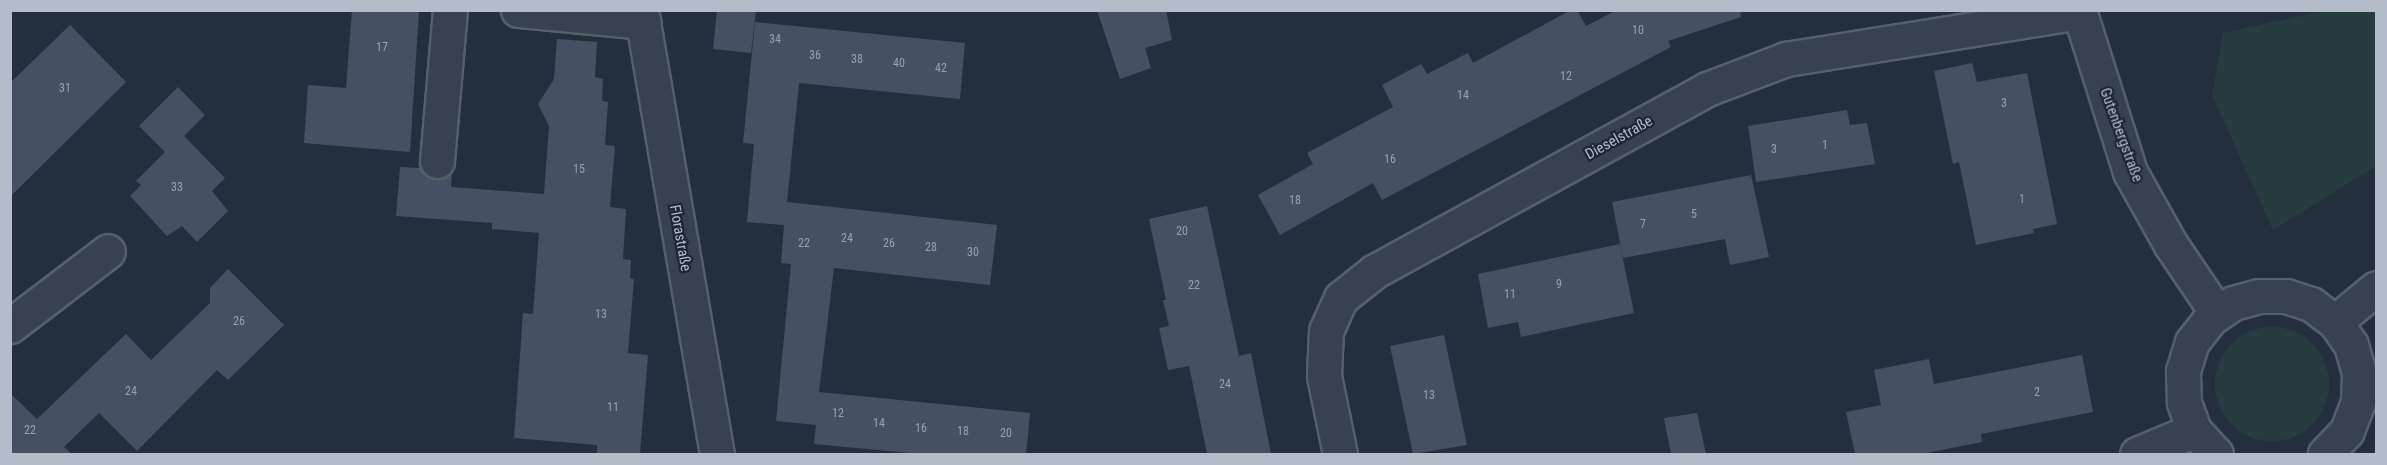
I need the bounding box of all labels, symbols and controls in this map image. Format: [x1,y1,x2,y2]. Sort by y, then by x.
house number: 10 [1632,24,1644,38]
house number: 34 [769,33,781,47]
house number: 17 [376,41,388,55]
house number: 36 [809,49,821,63]
house number: 38 [851,53,863,67]
house number: 40 [893,57,905,71]
house number: 42 [935,62,947,76]
house number: 12 [1560,70,1572,84]
house number: 31 [59,82,71,96]
street label: Gutenbergstraße [2096,86,2146,184]
house number: 14 [1457,89,1469,103]
house number: 3 [2001,97,2007,111]
street label: Dieselstraße [1582,112,1656,164]
house number: 1 [1822,139,1828,153]
house number: 3 [1771,143,1777,157]
house number: 16 [1384,153,1396,167]
house number: 15 [573,163,585,177]
house number: 33 [171,181,183,195]
house number: 1 [2019,193,2025,207]
house number: 18 [1289,194,1301,208]
street label: Florastraße [665,203,695,273]
house number: 5 [1691,208,1697,222]
house number: 7 [1640,218,1646,232]
house number: 20 [1176,225,1188,239]
house number: 24 [841,232,853,246]
house number: 22 [798,237,810,251]
house number: 26 [883,237,895,251]
house number: 28 [925,241,937,255]
house number: 30 [967,246,979,260]
house number: 9 [1556,278,1562,292]
house number: 22 [1188,279,1200,293]
house number: 11 [1504,288,1516,302]
house number: 13 [595,308,607,322]
house number: 26 [233,315,245,329]
house number: 24 [1219,378,1231,392]
house number: 24 [125,385,137,399]
house number: 2 [2034,386,2040,400]
house number: 13 [1423,389,1435,403]
house number: 11 [607,401,619,415]
house number: 12 [832,407,844,421]
house number: 14 [873,417,885,431]
house number: 16 [915,422,927,436]
house number: 22 [24,424,36,438]
house number: 18 [957,425,969,439]
house number: 20 [1000,427,1012,441]

